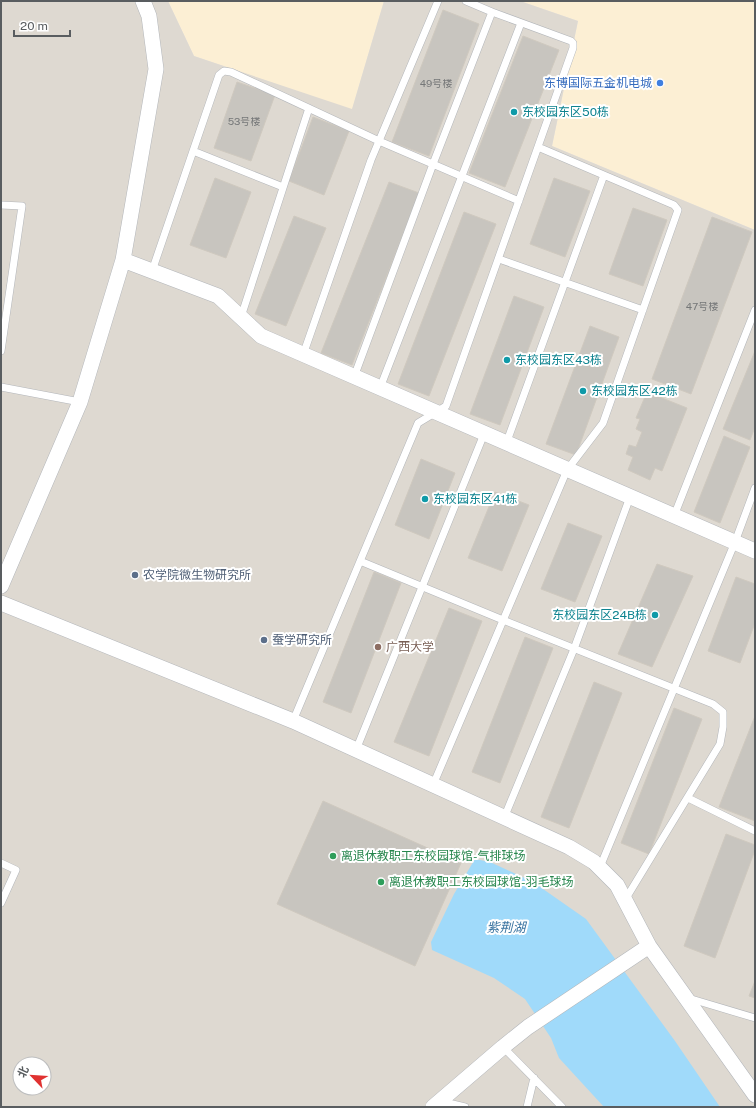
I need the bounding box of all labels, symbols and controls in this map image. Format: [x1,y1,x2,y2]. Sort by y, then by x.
scale bar [14,12,70,38]
text: 20 m [20,19,48,33]
place label: 东博国际五金机电城 [544,76,652,90]
house number: 49号楼 [420,77,452,89]
marker: 东博国际五金机电城 [655,78,665,88]
place label: 东校园东区50栋 [522,105,609,119]
marker: 东校园东区50栋 [509,107,519,117]
house number: 53号楼 [228,115,260,127]
house number: 47号楼 [686,300,718,312]
place label: 东校园东区43栋 [515,353,602,367]
marker: 东校园东区43栋 [502,355,512,365]
place label: 东校园东区42栋 [591,384,678,398]
marker: 东校园东区42栋 [578,386,588,396]
place label: 东校园东区41栋 [433,492,517,506]
marker: 东校园东区41栋 [420,494,430,504]
place label: 农学院微生物研究所 [143,568,251,582]
marker: 农学院微生物研究所 [130,570,140,580]
place label: 东校园东区24B栋 [552,608,647,622]
marker: 东校园东区24B栋 [650,610,660,620]
place label: 蚕学研究所 [272,633,332,647]
marker: 蚕学研究所 [259,635,269,645]
place label: 广西大学 [386,640,434,654]
marker: 广西大学 [373,642,383,652]
place label: 离退休教职工东校园球馆-气排球场 [341,849,526,863]
marker: 离退休教职工东校园球馆-气排球场 [328,851,338,861]
place label: 离退休教职工东校园球馆-羽毛球场 [389,875,574,889]
marker: 离退休教职工东校园球馆-羽毛球场 [376,877,386,887]
water label: 紫荆湖 [486,920,527,935]
north arrow [12,1056,52,1096]
text: 北 [15,1064,31,1079]

